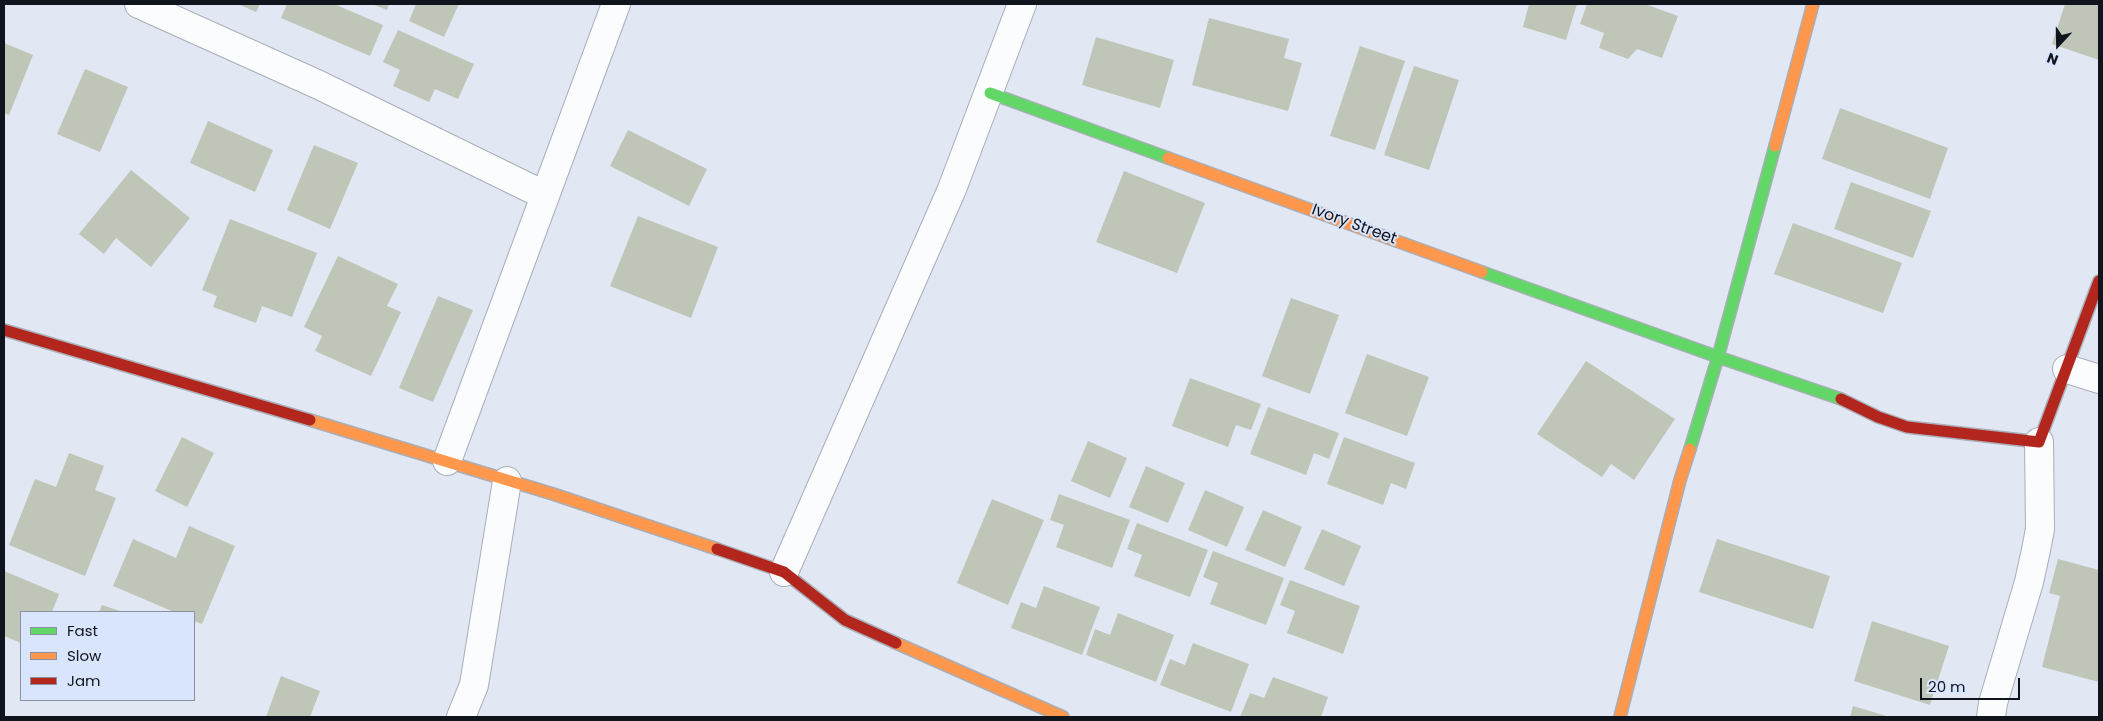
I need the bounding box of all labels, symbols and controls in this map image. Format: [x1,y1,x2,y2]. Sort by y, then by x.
north arrow [2033,20,2083,70]
text: N [2044,48,2061,70]
street label: Ivory Street [1309,201,1399,249]
legend [20,611,195,701]
text: Fast [67,620,98,641]
text: Slow [67,645,101,666]
scale bar [1923,668,2023,700]
text: Jam [67,670,101,691]
text: 20 m [1928,676,1966,697]

